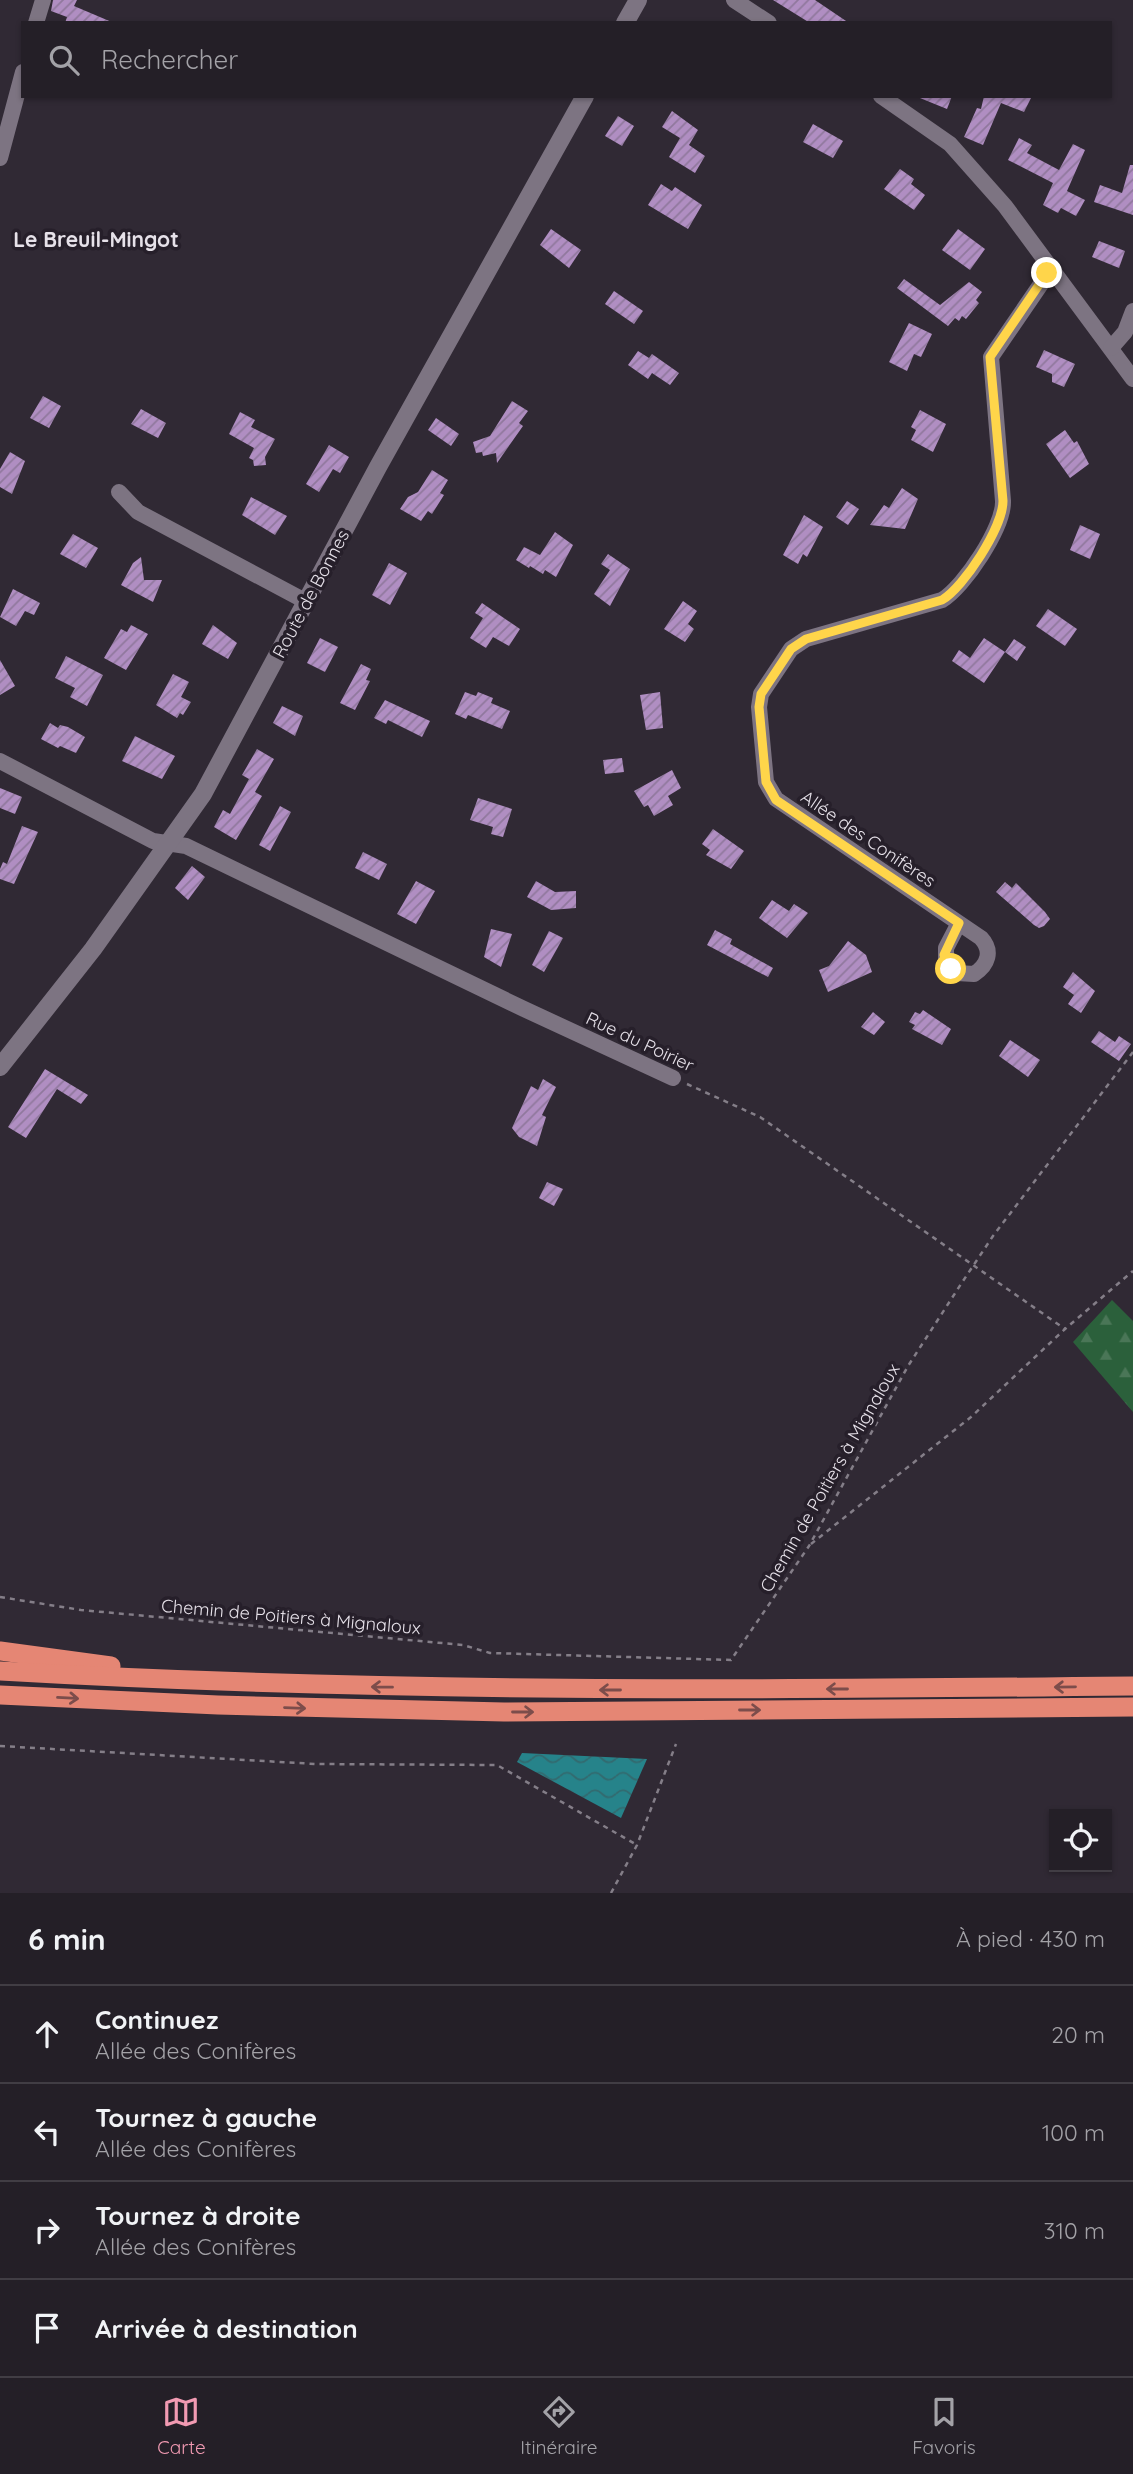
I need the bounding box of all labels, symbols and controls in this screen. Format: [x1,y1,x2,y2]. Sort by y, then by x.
search box [21,21,1112,98]
icon: search [45,41,83,79]
text: Rechercher [101,43,238,76]
district label: Le Breuil-Mingot [13,226,179,252]
route end [1031,257,1062,288]
street label: Route de Bonnes [267,526,354,662]
street label: Allée des Conifères [797,785,940,892]
route start [935,953,966,984]
street label: Rue du Poirier [582,1006,698,1077]
street label: Chemin de Poitiers à Mignaloux [755,1359,905,1596]
street label: Chemin de Poitiers à Mignaloux [160,1594,422,1639]
one-way arrow [1054,1680,1077,1693]
one-way arrow [371,1681,394,1694]
one-way arrow [826,1682,849,1696]
one-way arrow [599,1683,622,1697]
one-way arrow [56,1692,79,1705]
one-way arrow [284,1701,307,1714]
one-way arrow [739,1703,762,1717]
one-way arrow [511,1705,534,1719]
map controls [1049,1809,1112,1872]
button: locate [1049,1809,1112,1872]
text: 6 min [28,1920,106,1958]
text: À pied · 430 m [956,1924,1105,1953]
text: Continuez [95,2003,218,2036]
icon: ahead [28,2015,66,2053]
text: 20 m [1051,2020,1105,2049]
text: Allée des Conifères [95,2036,296,2065]
text: Tournez à gauche [95,2101,317,2134]
icon: left [28,2113,66,2151]
text: 100 m [1042,2118,1105,2147]
text: Allée des Conifères [95,2134,296,2163]
text: Tournez à droite [95,2199,300,2232]
icon: right [28,2211,66,2249]
text: 310 m [1043,2216,1105,2245]
text: Allée des Conifères [95,2232,296,2261]
icon: arrive [28,2309,66,2347]
text: Arrivée à destination [95,2312,358,2345]
tab: Carte [157,2393,206,2459]
tab: Itinéraire [520,2393,598,2459]
tab: Favoris [912,2393,976,2459]

